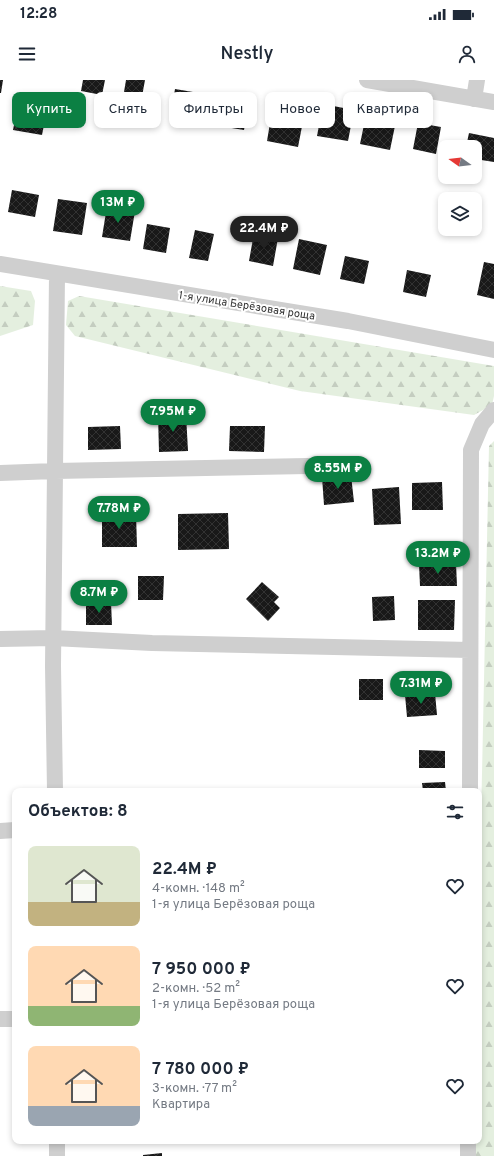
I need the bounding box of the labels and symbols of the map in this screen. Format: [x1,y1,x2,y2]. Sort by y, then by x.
north arrow [438,140,482,184]
pin: 13M ₽ [90,190,146,224]
pin: 22.4M ₽ [227,216,301,250]
street label: 1-я улица Берёзовая роща [178,288,316,324]
pin: 7.95M ₽ [136,399,210,433]
pin: 8.55M ₽ [301,456,375,490]
pin: 7.78M ₽ [82,496,156,530]
pin: 13.2M ₽ [401,541,475,575]
pin: 8.7M ₽ [66,580,132,614]
pin: 7.31M ₽ [384,671,458,705]

